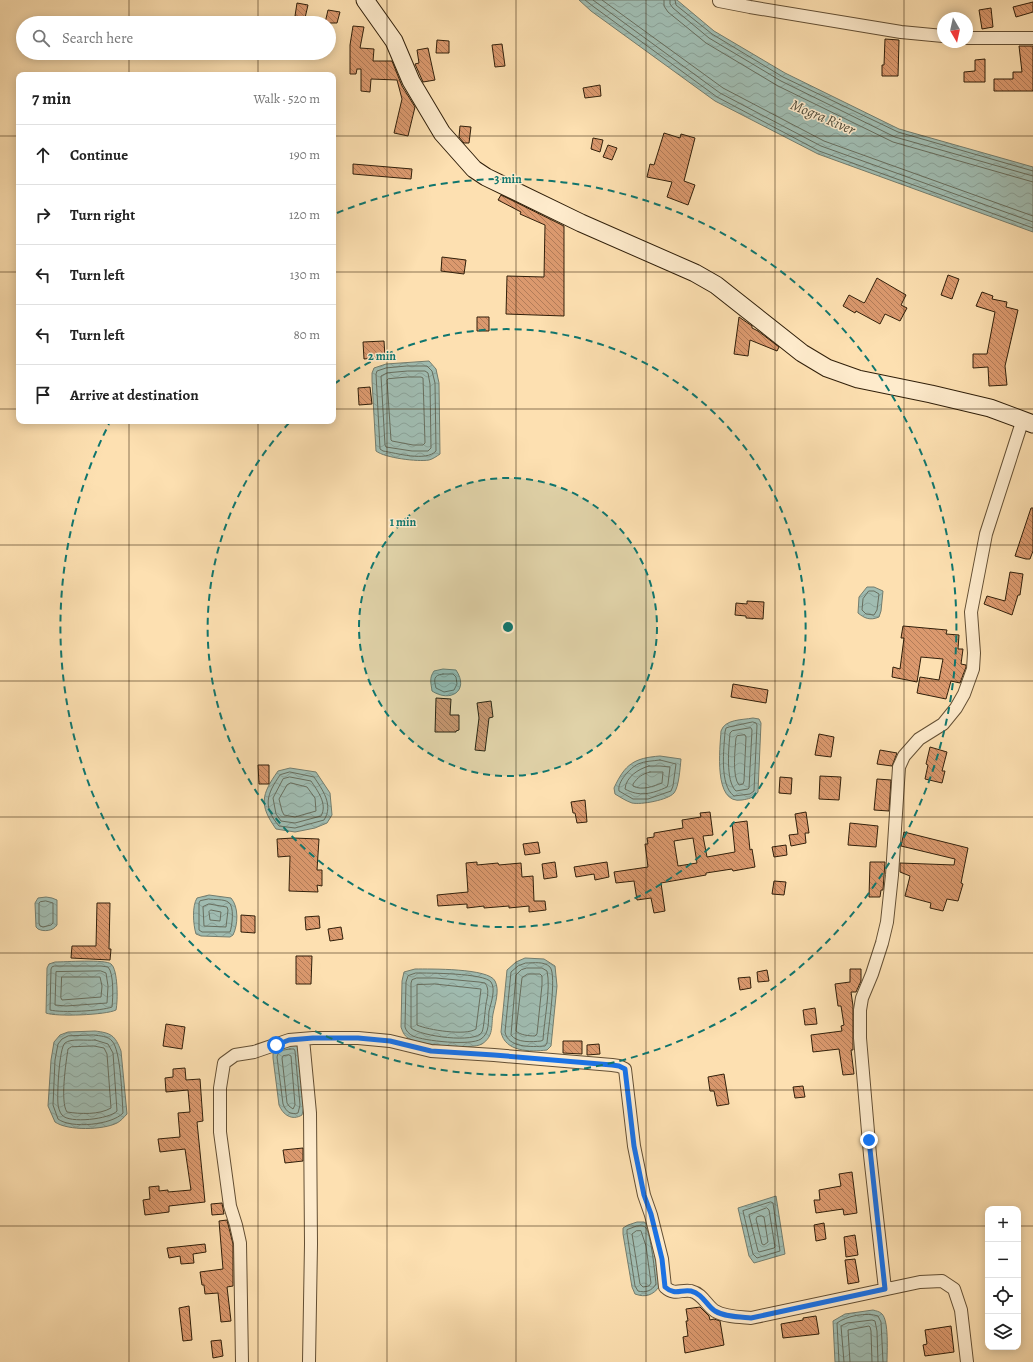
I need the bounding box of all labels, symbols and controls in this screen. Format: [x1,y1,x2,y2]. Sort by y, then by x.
north arrow [937,12,973,48]
search box [16,16,336,60]
icon: search [30,27,52,49]
text: Search here [62,28,133,48]
text: 7 min [32,87,71,110]
text: Walk · 520 m [253,90,320,107]
water label: Mogra River [788,94,859,140]
icon: ahead [32,144,54,166]
text: Continue [70,145,128,165]
text: 190 m [289,146,320,163]
text: 3 min [494,171,522,187]
icon: right [32,204,54,226]
text: Turn right [70,205,135,225]
text: 120 m [289,206,320,223]
icon: left [32,264,54,286]
text: Turn left [70,265,125,285]
text: 130 m [290,266,320,283]
icon: left [32,324,54,346]
text: Turn left [70,325,125,345]
text: 80 m [293,326,320,343]
text: 2 min [368,348,396,364]
icon: arrive [32,384,54,406]
text: Arrive at destination [70,385,199,405]
text: 1 min [390,514,417,530]
centre of rings [501,620,515,634]
route start [267,1036,285,1054]
route end [860,1131,878,1149]
map controls [985,1206,1021,1350]
button: + [985,1206,1021,1242]
button: − [985,1242,1021,1278]
button: locate [985,1278,1021,1314]
button: layers [985,1314,1021,1350]

